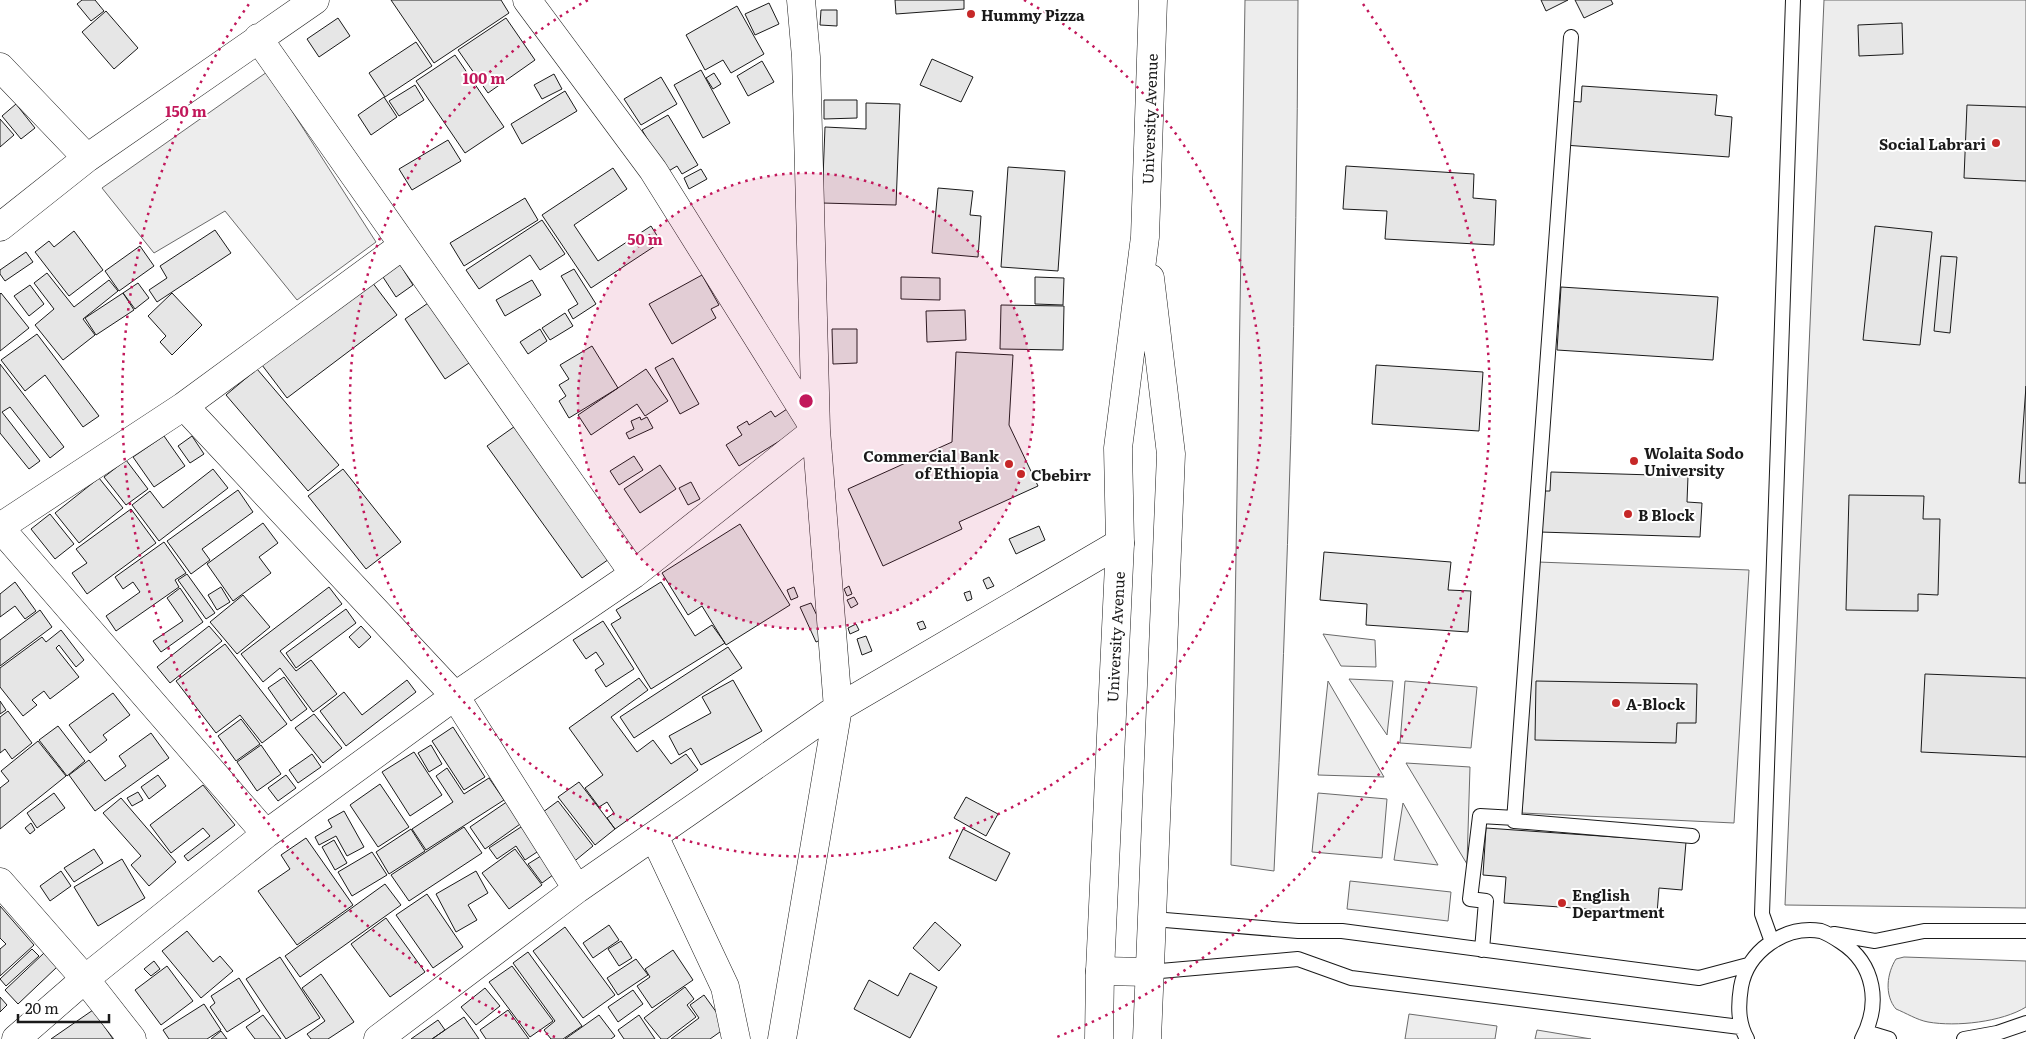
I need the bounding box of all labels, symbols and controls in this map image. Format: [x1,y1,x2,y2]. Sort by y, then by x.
place label: Hummy Pizza [981,3,1085,26]
marker: Hummy Pizza [965,8,977,20]
street label: University Avenue [1135,53,1163,185]
text: 100 m [463,66,505,89]
text: 150 m [165,99,207,122]
place label: Social Labrari [1879,132,1987,155]
marker: Social Labrari [1990,137,2002,149]
text: 50 m [627,227,663,250]
centre of rings [797,392,815,410]
place label: Wolaita Sodo University [1644,441,1744,481]
place label: Commercial Bank of Ethiopia [863,444,1000,484]
marker: Wolaita Sodo University [1628,455,1640,467]
marker: Commercial Bank of Ethiopia [1003,458,1015,470]
place label: Cbebirr [1031,463,1091,486]
marker: Cbebirr [1015,468,1027,480]
place label: B Block [1638,503,1696,526]
marker: B Block [1622,508,1634,520]
street label: University Avenue [1100,571,1130,703]
place label: A-Block [1626,692,1686,715]
marker: A-Block [1610,697,1622,709]
place label: English Department [1572,883,1665,923]
marker: English Department [1556,897,1568,909]
scale bar [18,992,109,1024]
text: 20 m [25,996,59,1019]

